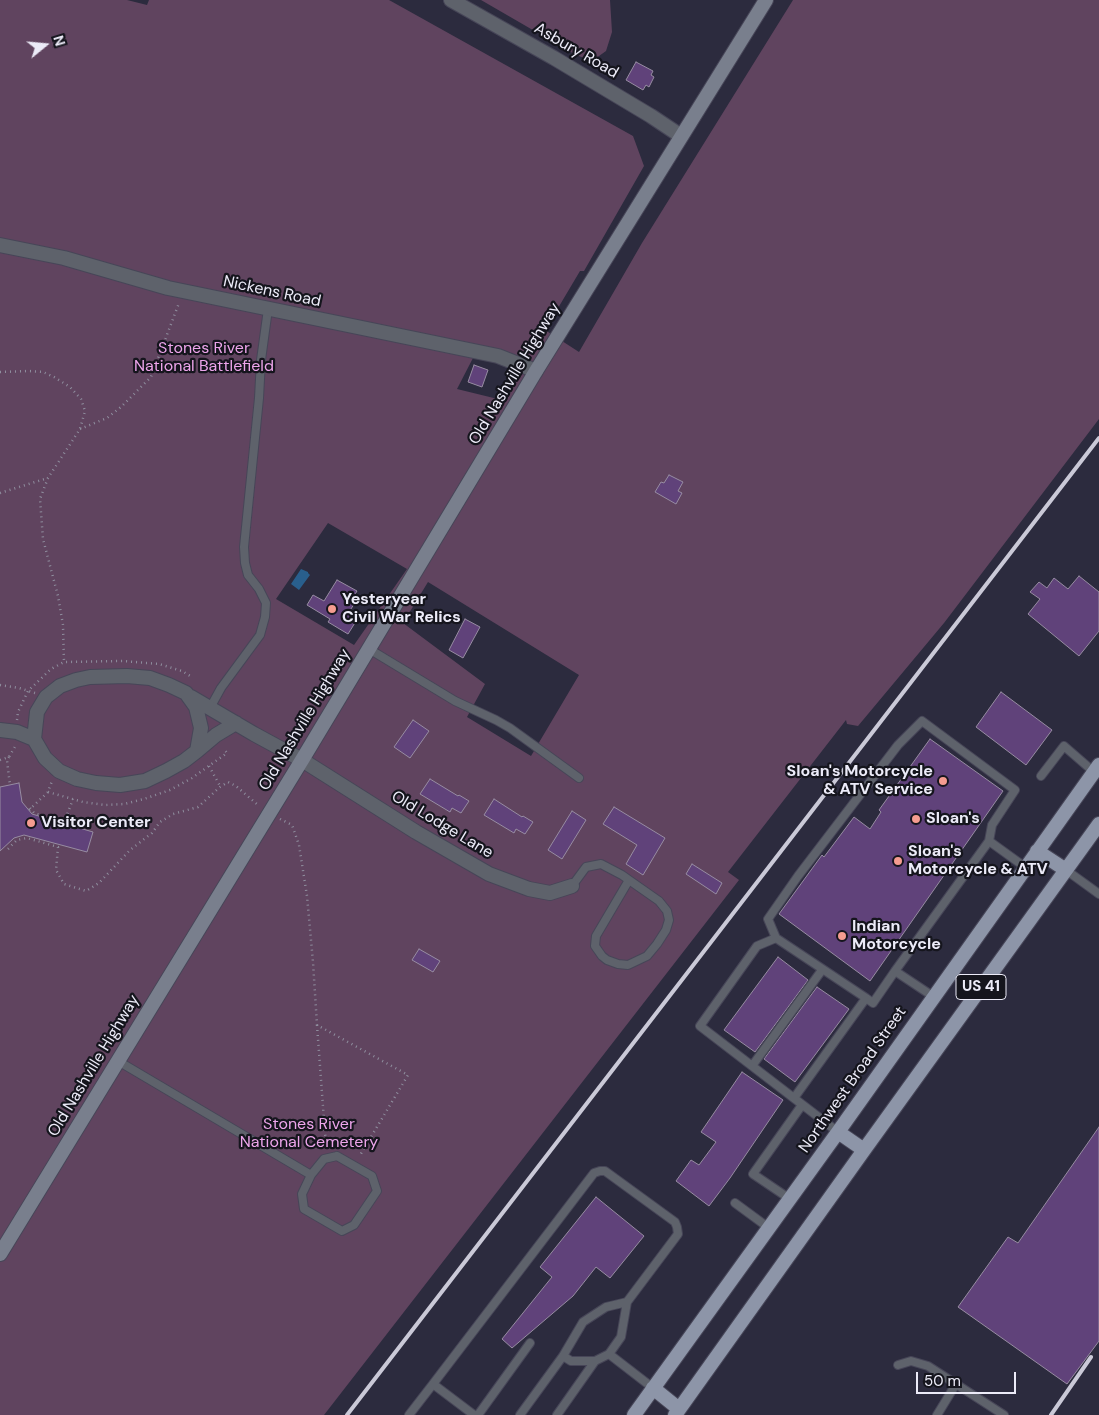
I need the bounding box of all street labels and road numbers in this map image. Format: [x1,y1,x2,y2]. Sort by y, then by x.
street label: Asbury Road [530,19,622,83]
street label: Nickens Road [221,272,323,312]
street label: Old Nashville Highway [465,300,565,448]
street label: Old Nashville Highway [255,646,355,794]
street label: Old Lodge Lane [388,787,496,863]
road number: US 41 [956,974,1006,1000]
street label: Old Nashville Highway [44,992,144,1140]
street label: Northwest Broad Street [795,1003,911,1157]

